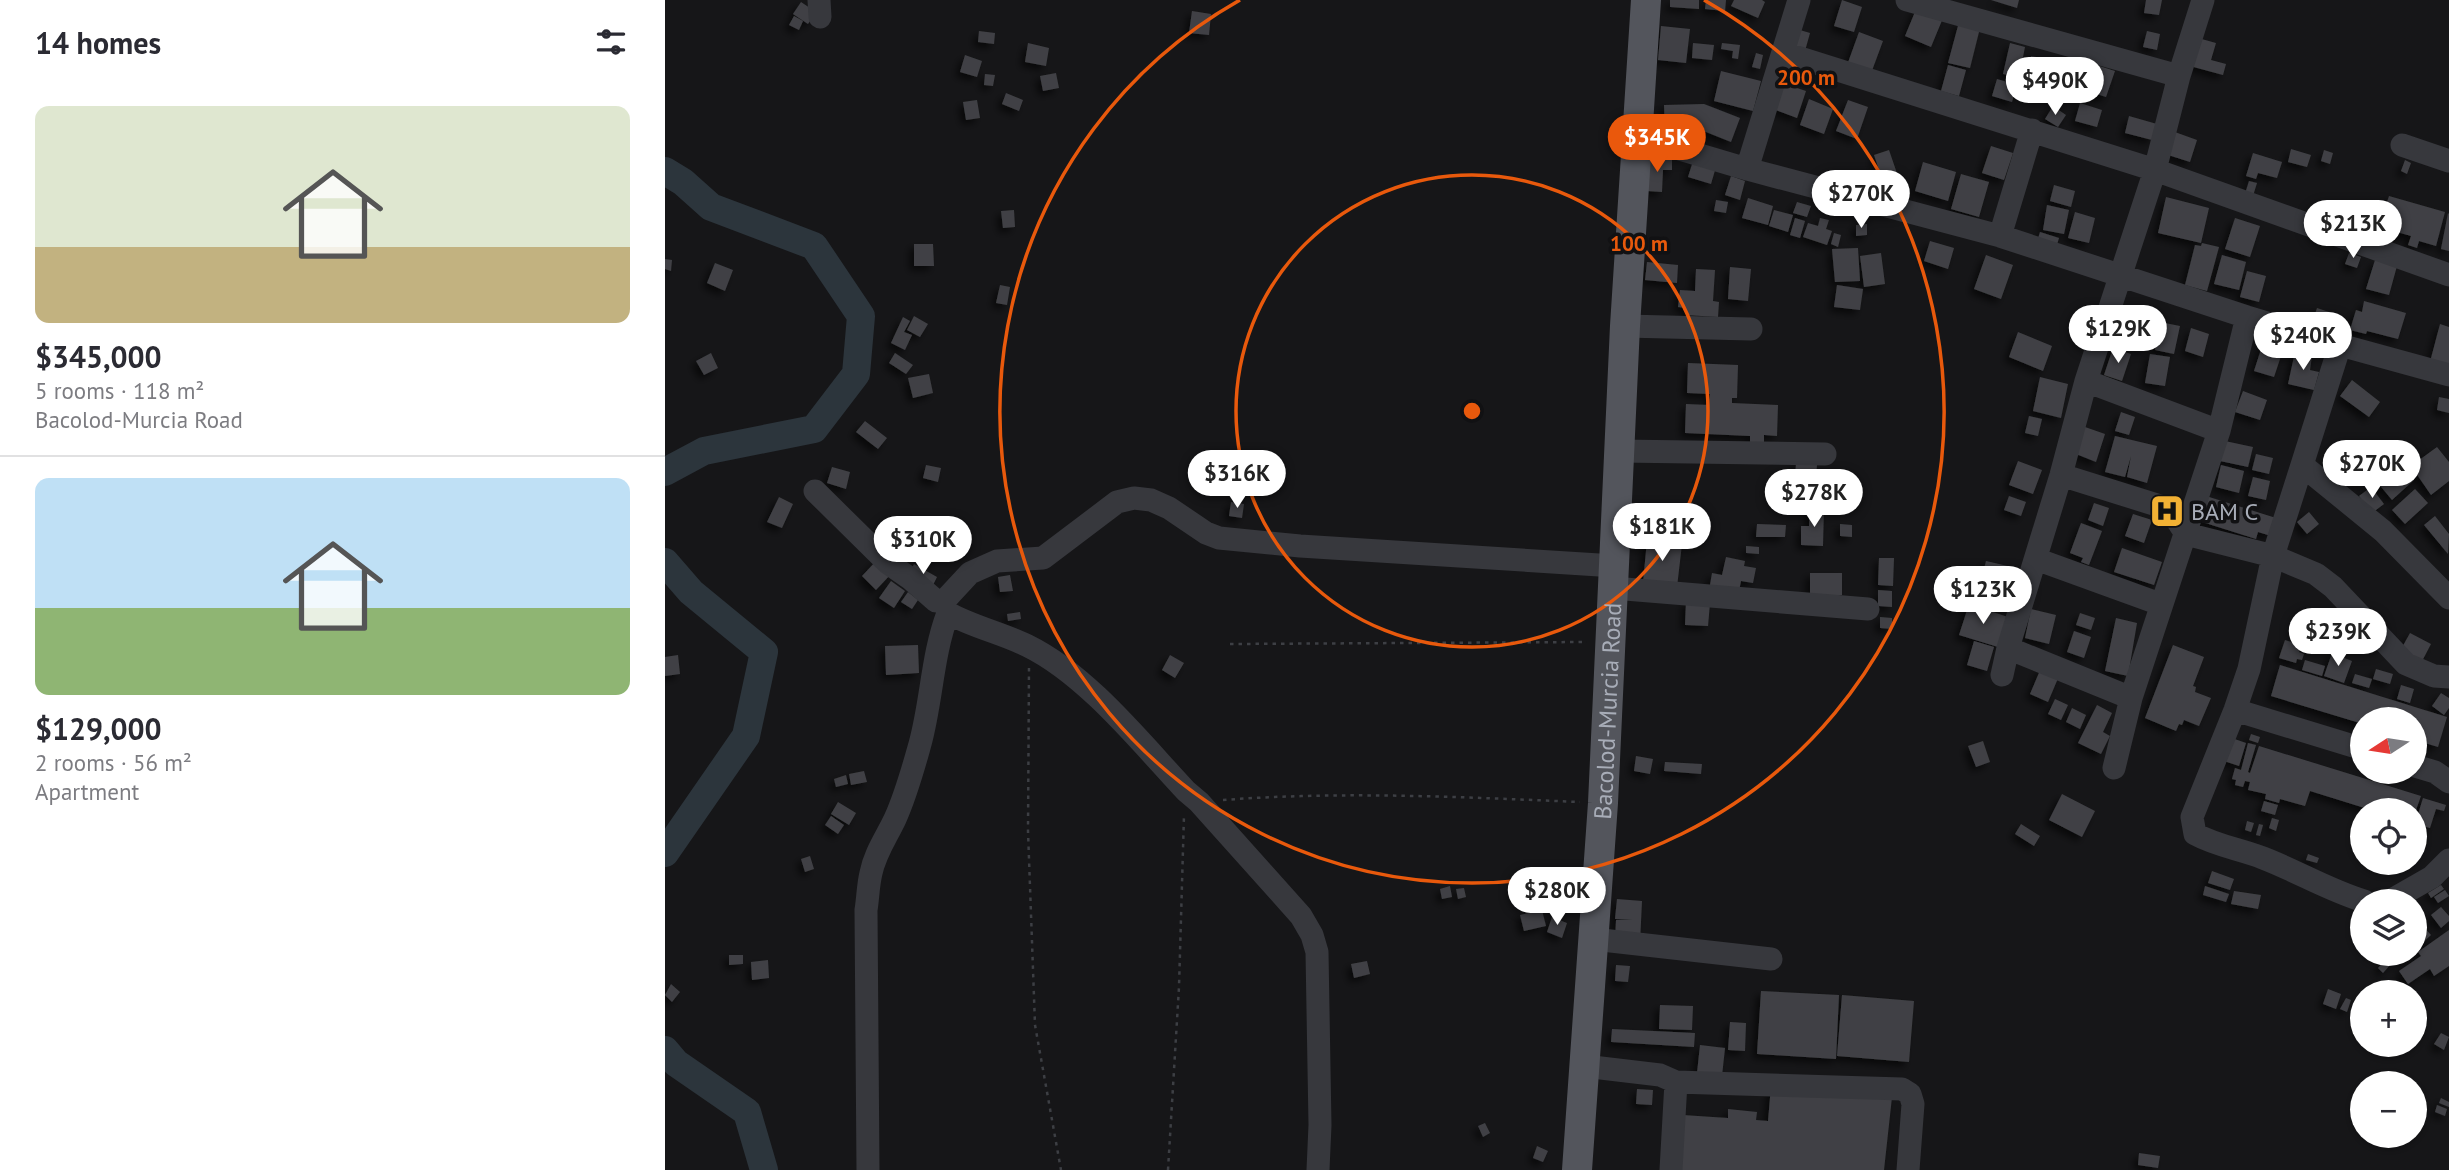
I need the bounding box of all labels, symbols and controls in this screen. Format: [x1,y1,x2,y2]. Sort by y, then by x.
text: 14 homes [35,23,161,62]
icon: filters [592,23,630,61]
pin: $490K [2006,58,2104,117]
text: 200 m [1777,64,1835,91]
text: $490K [2022,65,2088,94]
pin: $345K [1608,114,1706,174]
text: $345K [1624,122,1690,151]
icon: home [270,151,396,277]
pin: $270K [1812,170,1910,230]
text: $270K [1828,178,1894,207]
pin: $213K [2304,201,2402,260]
text: $213K [2320,208,2386,237]
text: 100 m [1610,230,1668,257]
pin: $129K [2069,306,2167,365]
pin: $240K [2254,312,2352,372]
text: $129K [2085,313,2151,342]
text: $240K [2270,320,2336,349]
text: $345,000 [35,337,162,376]
text: 5 rooms · 118 m² [35,376,204,405]
centre of rings [1460,399,1484,423]
text: Bacolod-Murcia Road [35,405,243,434]
pin: $270K [2323,440,2421,500]
text: $270K [2339,448,2405,477]
pin: $316K [1188,450,1286,510]
text: $316K [1204,458,1270,487]
pin: $278K [1765,470,1863,529]
text: $278K [1781,477,1847,506]
hospital icon: BAM C [2148,492,2186,530]
place label: BAM C [2191,496,2258,527]
pin: $181K [1613,504,1711,563]
text: $181K [1629,511,1695,540]
pin: $310K [874,516,972,576]
icon: home [270,523,396,649]
text: $310K [890,524,956,553]
pin: $123K [1934,566,2032,626]
text: $123K [1950,574,2016,603]
street label: Bacolod-Murcia Road [1586,602,1628,821]
pin: $239K [2289,608,2387,668]
text: $239K [2305,616,2371,645]
north arrow [2350,707,2427,784]
map controls [2350,707,2427,1148]
text: $129,000 [35,709,162,748]
text: 2 rooms · 56 m² [35,748,192,777]
text: Apartment [35,777,139,806]
button: locate [2350,798,2427,875]
pin: $280K [1508,867,1606,927]
text: $280K [1524,875,1590,904]
button: layers [2350,889,2427,966]
button: + [2350,980,2427,1057]
button: − [2350,1071,2427,1148]

